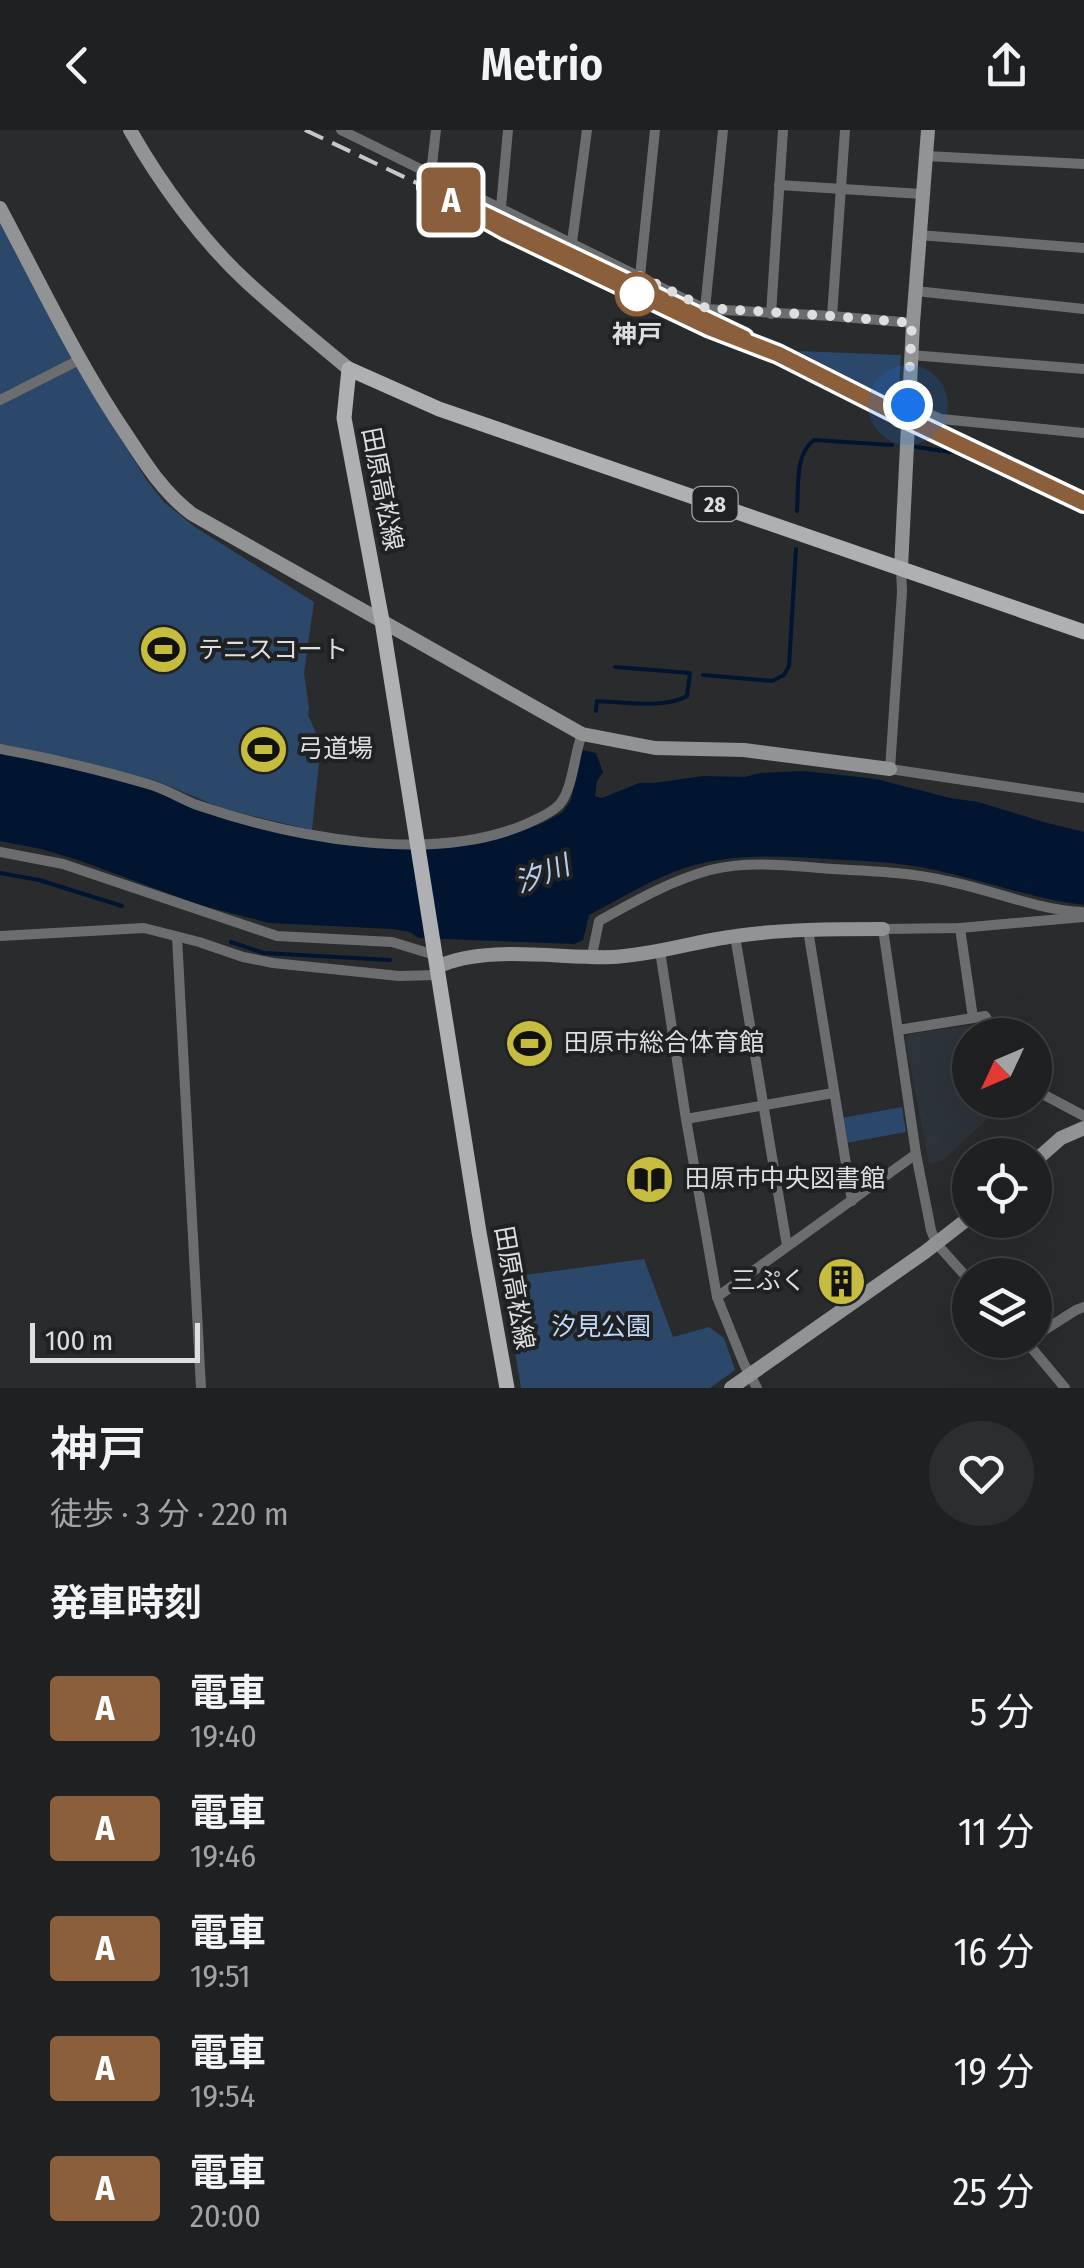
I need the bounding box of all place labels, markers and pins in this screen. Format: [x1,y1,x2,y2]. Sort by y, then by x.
marker: 神戸 [616,273,658,315]
place label: 神戸 [612,320,662,350]
sports icon: テニスコート [137,624,189,676]
place label: テニスコート [198,635,348,665]
sports icon: 弓道場 [237,723,289,775]
place label: 弓道場 [298,734,373,764]
sports icon: 田原市総合体育館 [503,1017,555,1069]
place label: 田原市総合体育館 [564,1028,764,1058]
library icon: 田原市中央図書館 [624,1153,676,1205]
place label: 田原市中央図書館 [685,1164,885,1194]
building icon: 三ぷく [815,1255,867,1307]
place label: 三ぷく [731,1266,806,1296]

